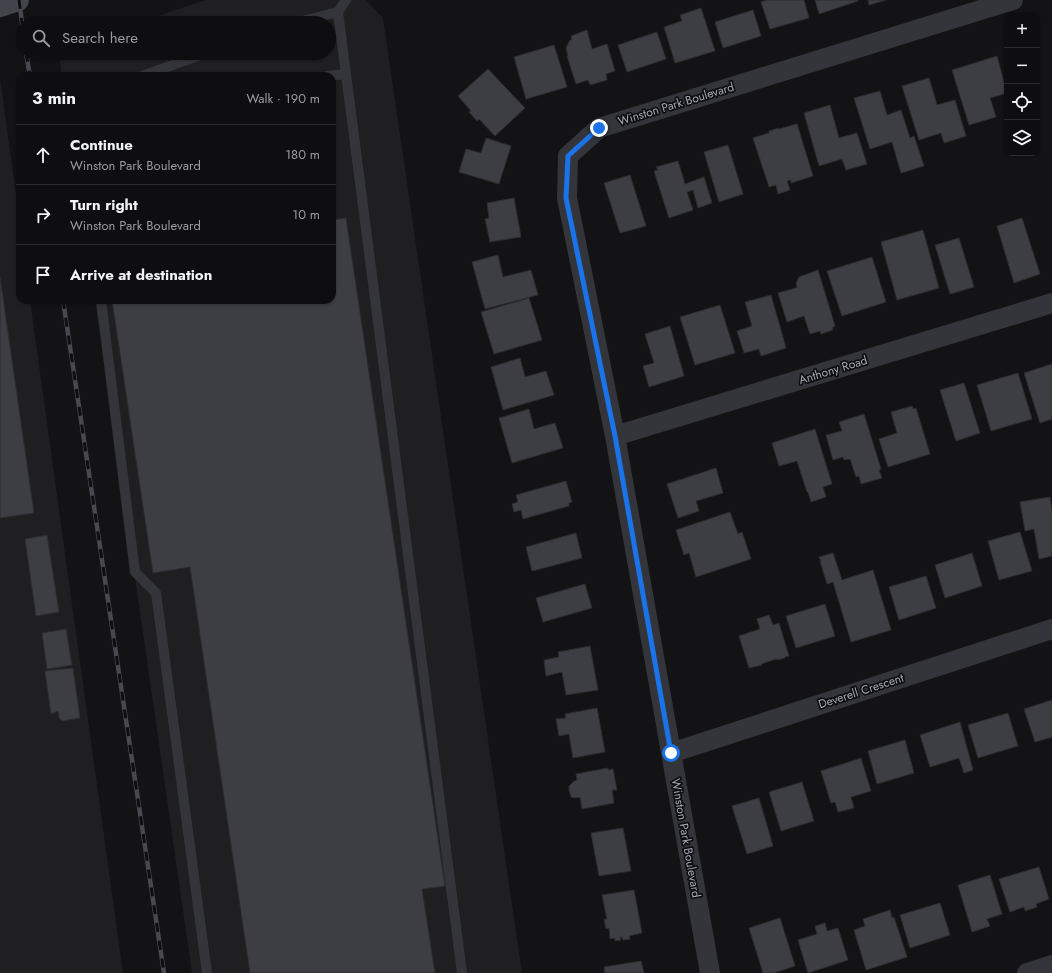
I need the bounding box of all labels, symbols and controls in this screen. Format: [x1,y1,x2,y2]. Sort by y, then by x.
map controls [1004,12,1040,156]
button: + [1004,12,1040,48]
search box [16,16,336,60]
icon: search [30,27,52,49]
text: Search here [62,27,138,49]
button: − [1004,48,1040,84]
street label: Winston Park Boulevard [616,78,736,130]
button: locate [1004,84,1040,120]
text: 3 min [32,86,76,110]
text: Walk · 190 m [247,89,320,108]
route end [590,119,608,137]
button: layers [1004,120,1040,156]
text: Continue [70,134,133,156]
icon: ahead [32,144,54,166]
text: 180 m [285,145,320,164]
text: Winston Park Boulevard [70,156,201,175]
text: Turn right [70,194,138,216]
icon: right [32,204,54,226]
text: 10 m [292,205,320,224]
text: Winston Park Boulevard [70,216,201,235]
icon: arrive [32,264,54,286]
text: Arrive at destination [70,264,212,286]
street label: Anthony Road [796,351,870,389]
street label: Deverell Crescent [816,669,906,713]
route start [662,744,680,762]
street label: Winston Park Boulevard [667,777,705,899]

